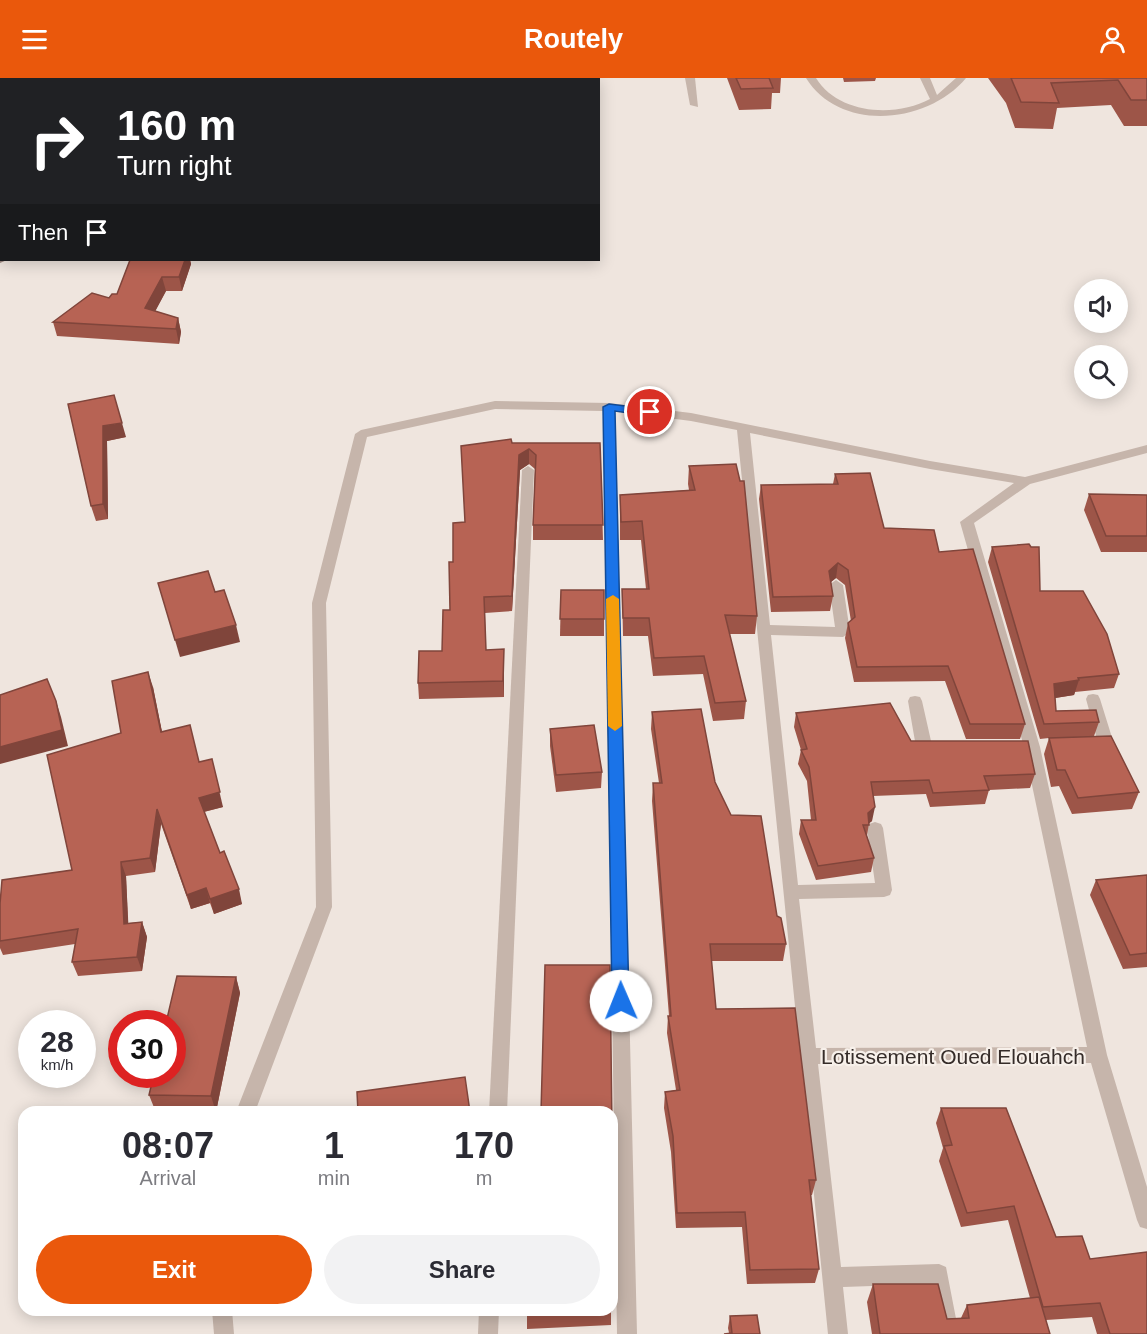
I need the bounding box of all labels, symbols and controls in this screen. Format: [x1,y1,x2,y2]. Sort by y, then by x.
icon: menu [18,23,51,56]
icon: person [1096,23,1129,56]
text: Routely [524,24,623,54]
icon: right [18,102,96,180]
text: 160 m [117,102,236,149]
text: Turn right [117,151,232,181]
icon: arrive [80,216,113,249]
text: Then [18,220,68,245]
map controls [1074,279,1128,399]
button: sound [1074,279,1128,333]
button: search [1074,345,1128,399]
pin [624,386,675,437]
icon: arrive [633,395,666,428]
position arrow [589,969,653,1033]
speed limit sign: 30 [108,1010,186,1088]
text: 28 [40,1025,74,1058]
street label: Lotissement Oued Elouahch [821,1045,1085,1068]
text: km/h [41,1056,73,1073]
text: 08:07 [122,1125,214,1166]
text: 1 [324,1125,344,1166]
text: 170 [454,1125,514,1166]
text: Arrival [140,1167,196,1189]
text: min [318,1167,350,1189]
text: m [476,1167,492,1189]
button: Exit [36,1235,312,1304]
button: Share [324,1235,600,1304]

